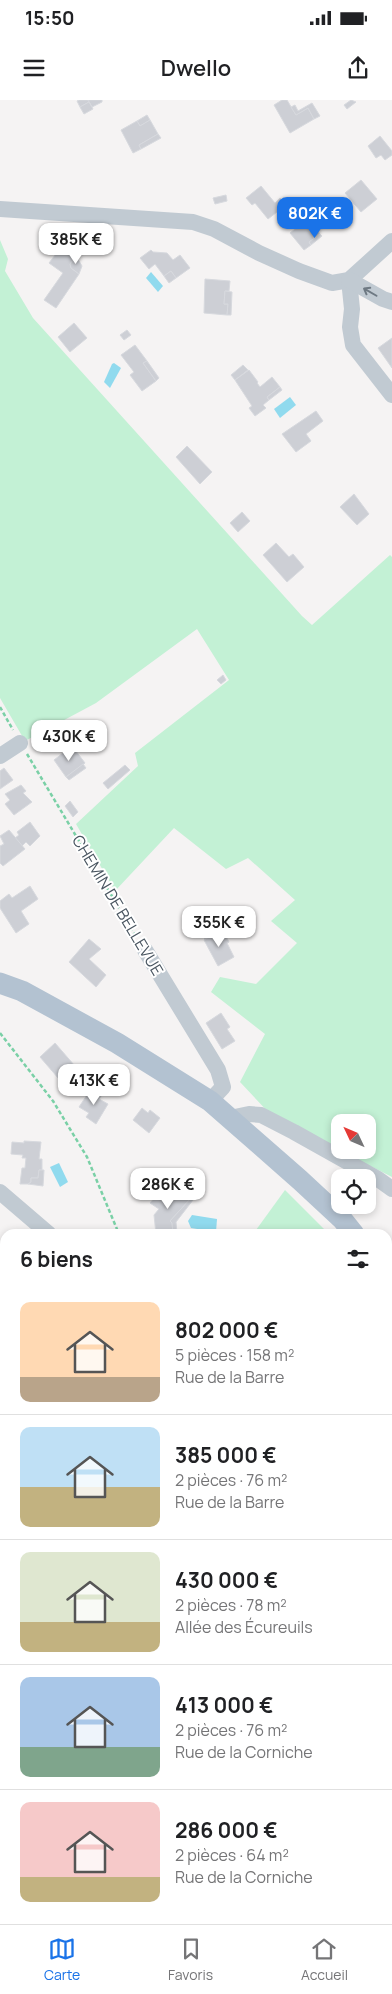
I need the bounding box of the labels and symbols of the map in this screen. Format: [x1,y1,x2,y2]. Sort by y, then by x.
pin: 802K € [274,196,356,239]
pin: 385K € [35,222,117,265]
one-way arrow [363,287,378,297]
pin: 430K € [28,720,110,762]
street label: CHEMIN DE BELLEVUE [67,831,169,979]
pin: 355K € [178,906,260,948]
pin: 413K € [53,1064,135,1106]
north arrow [331,1114,376,1159]
pin: 286K € [127,1168,209,1210]

